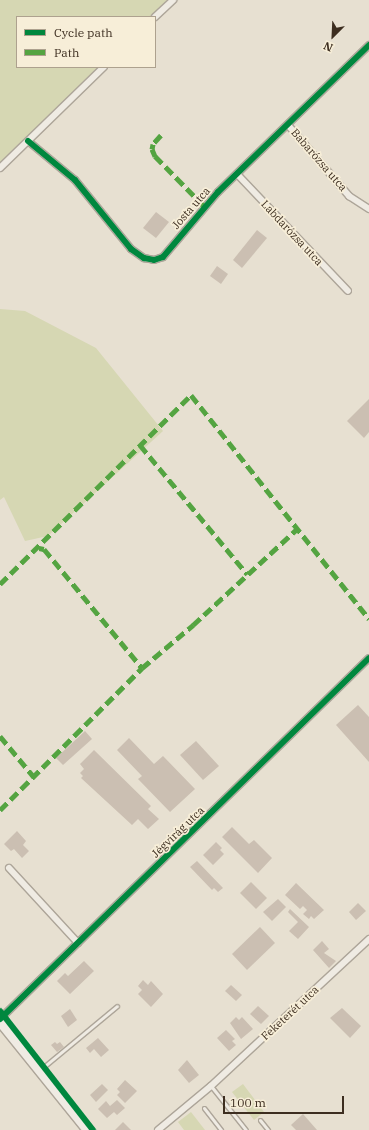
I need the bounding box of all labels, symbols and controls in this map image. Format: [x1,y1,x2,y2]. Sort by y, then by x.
legend [16,16,156,68]
north arrow [313,16,353,56]
text: Cycle path [54,25,113,40]
text: N [321,39,335,55]
text: Path [54,45,79,60]
street label: Babarózsa utca [288,126,350,194]
street label: Josta utca [169,184,213,232]
street label: Labdarózsa utca [258,198,326,268]
street label: Jégvirág utca [149,804,207,860]
street label: Feketerét utca [259,983,321,1043]
scale bar [225,1088,346,1114]
text: 100 m [230,1095,266,1110]

